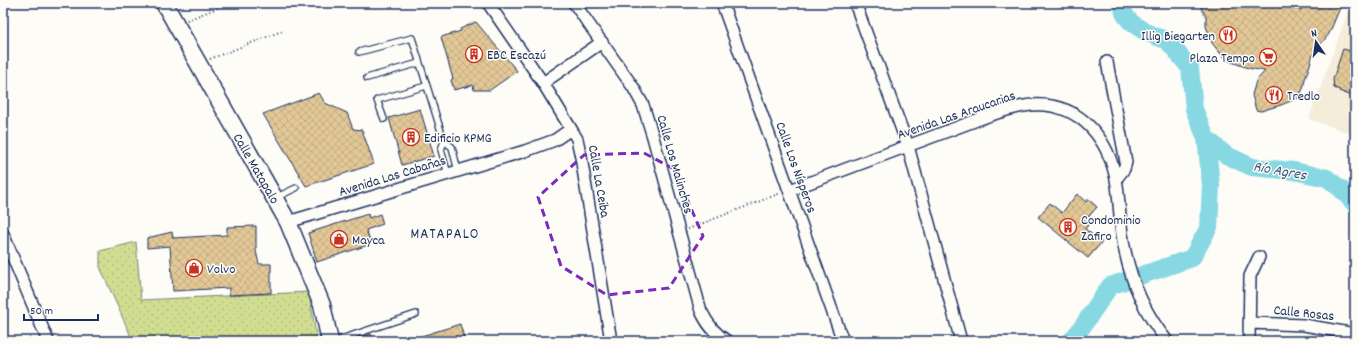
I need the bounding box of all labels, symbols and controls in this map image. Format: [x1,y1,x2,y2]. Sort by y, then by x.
north arrow [1296,22,1336,62]
restaurant icon: Illig Biegarten [1218,25,1238,45]
text: N [1310,26,1319,43]
place label: Illig Biegarten [1141,27,1215,47]
building icon: EBC Escazú [464,44,484,64]
place label: EBC Escazú [487,46,546,66]
supermarket icon: Plaza Tempo [1258,47,1278,67]
place label: Plaza Tempo [1190,49,1255,69]
restaurant icon: Tredlo [1264,85,1284,105]
street label: Avenida Las Araucarias [895,86,1019,146]
place label: Tredlo [1287,87,1320,107]
street label: Calle Los Malinches [650,113,698,216]
street label: Calle Los Nísperos [769,119,821,216]
building icon: Edificio KPMG [401,127,421,147]
place label: Edificio KPMG [424,129,492,149]
street label: Calle Matapalo [227,130,284,208]
street label: Calle La Ceiba [582,144,614,220]
street label: Avenida Las Cabañas [336,151,449,203]
water label: Río Agres [1251,156,1309,188]
place label: Condominio Zafiro [1081,211,1141,247]
building icon: Condominio Zafiro [1058,217,1078,237]
district label: MATAPALO [411,224,479,246]
shop icon: Mayca [329,229,349,249]
place label: Mayca [352,231,385,251]
shop icon: Volvo [184,258,204,278]
place label: Volvo [207,260,235,280]
scale bar [24,296,98,322]
street label: Calle Rosas [1272,301,1335,327]
text: 50 m [30,303,53,320]

